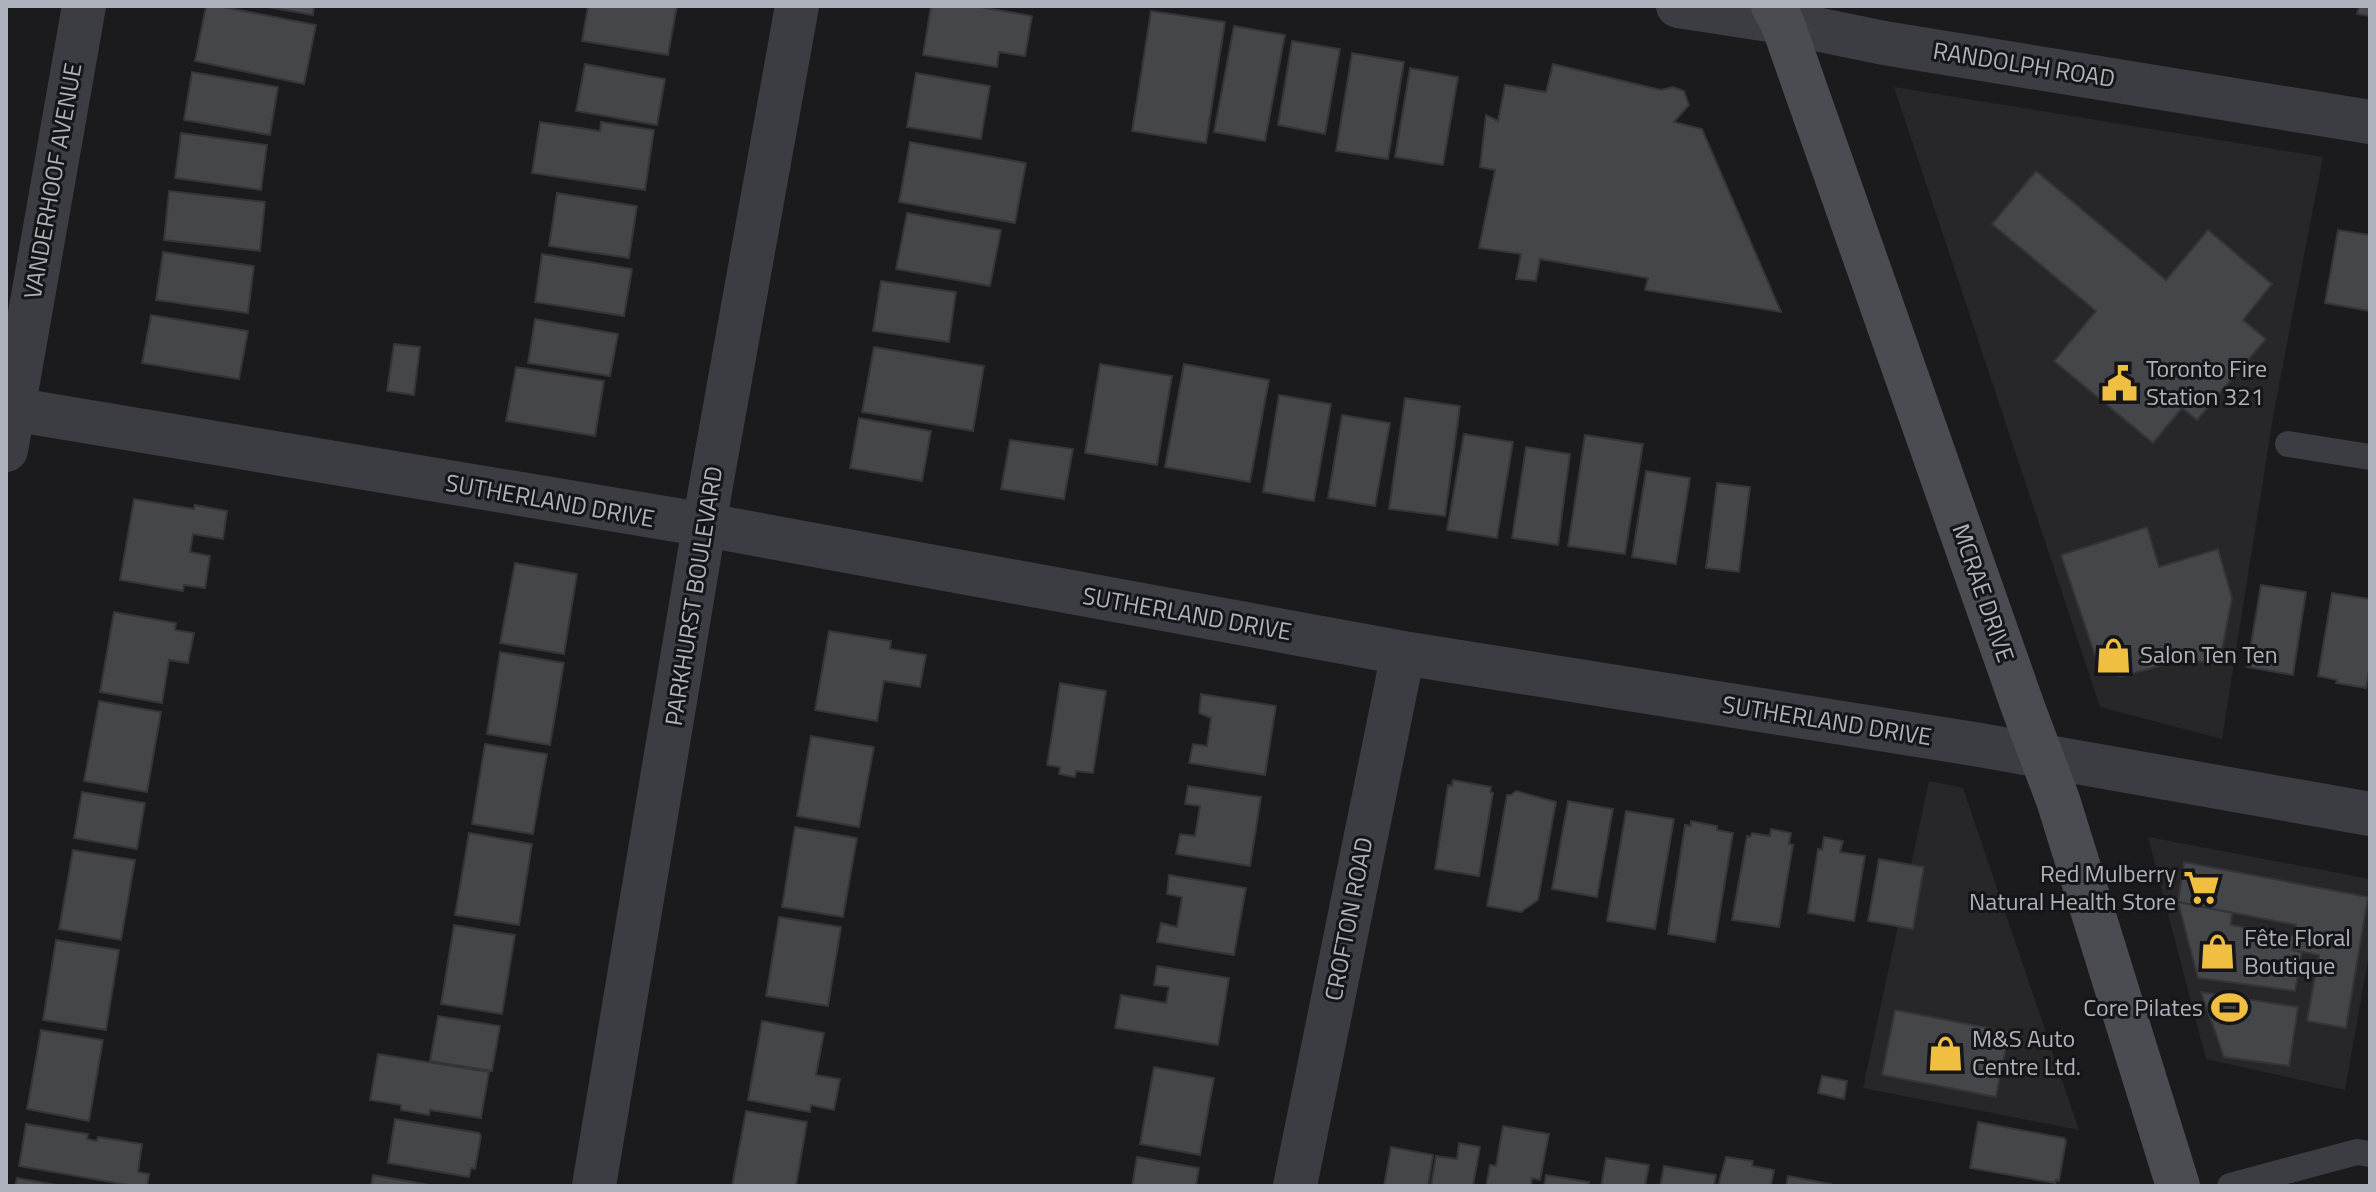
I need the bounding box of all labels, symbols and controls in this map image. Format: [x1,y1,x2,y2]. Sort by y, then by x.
street label: RANDOLPH ROAD [1931,32,2118,96]
street label: VANDERHOOF AVENUE [14,60,90,302]
place label: Toronto Fire Station 321 [2146,350,2267,414]
public building icon: Toronto Fire Station 321 [2101,364,2139,402]
street label: PARKHURST BOULEVARD [655,463,731,728]
street label: SUTHERLAND DRIVE [443,464,657,536]
street label: MCRAE DRIVE [1943,519,2024,667]
street label: SUTHERLAND DRIVE [1080,577,1294,649]
shop icon: Salon Ten Ten [2095,636,2133,674]
place label: Salon Ten Ten [2140,636,2278,672]
street label: SUTHERLAND DRIVE [1720,686,1934,754]
street label: CROFTON ROAD [1315,834,1382,1004]
place label: Red Mulberry Natural Health Store [1969,855,2176,919]
supermarket icon: Red Mulberry Natural Health Store [2183,869,2221,907]
place label: Fête Floral Boutique [2244,919,2351,983]
shop icon: Fête Floral Boutique [2199,933,2237,971]
place label: Core Pilates [2083,989,2203,1025]
sports icon: Core Pilates [2210,989,2248,1027]
place label: M&S Auto Centre Ltd. [1972,1020,2081,1084]
shop icon: M&S Auto Centre Ltd. [1927,1034,1965,1072]

